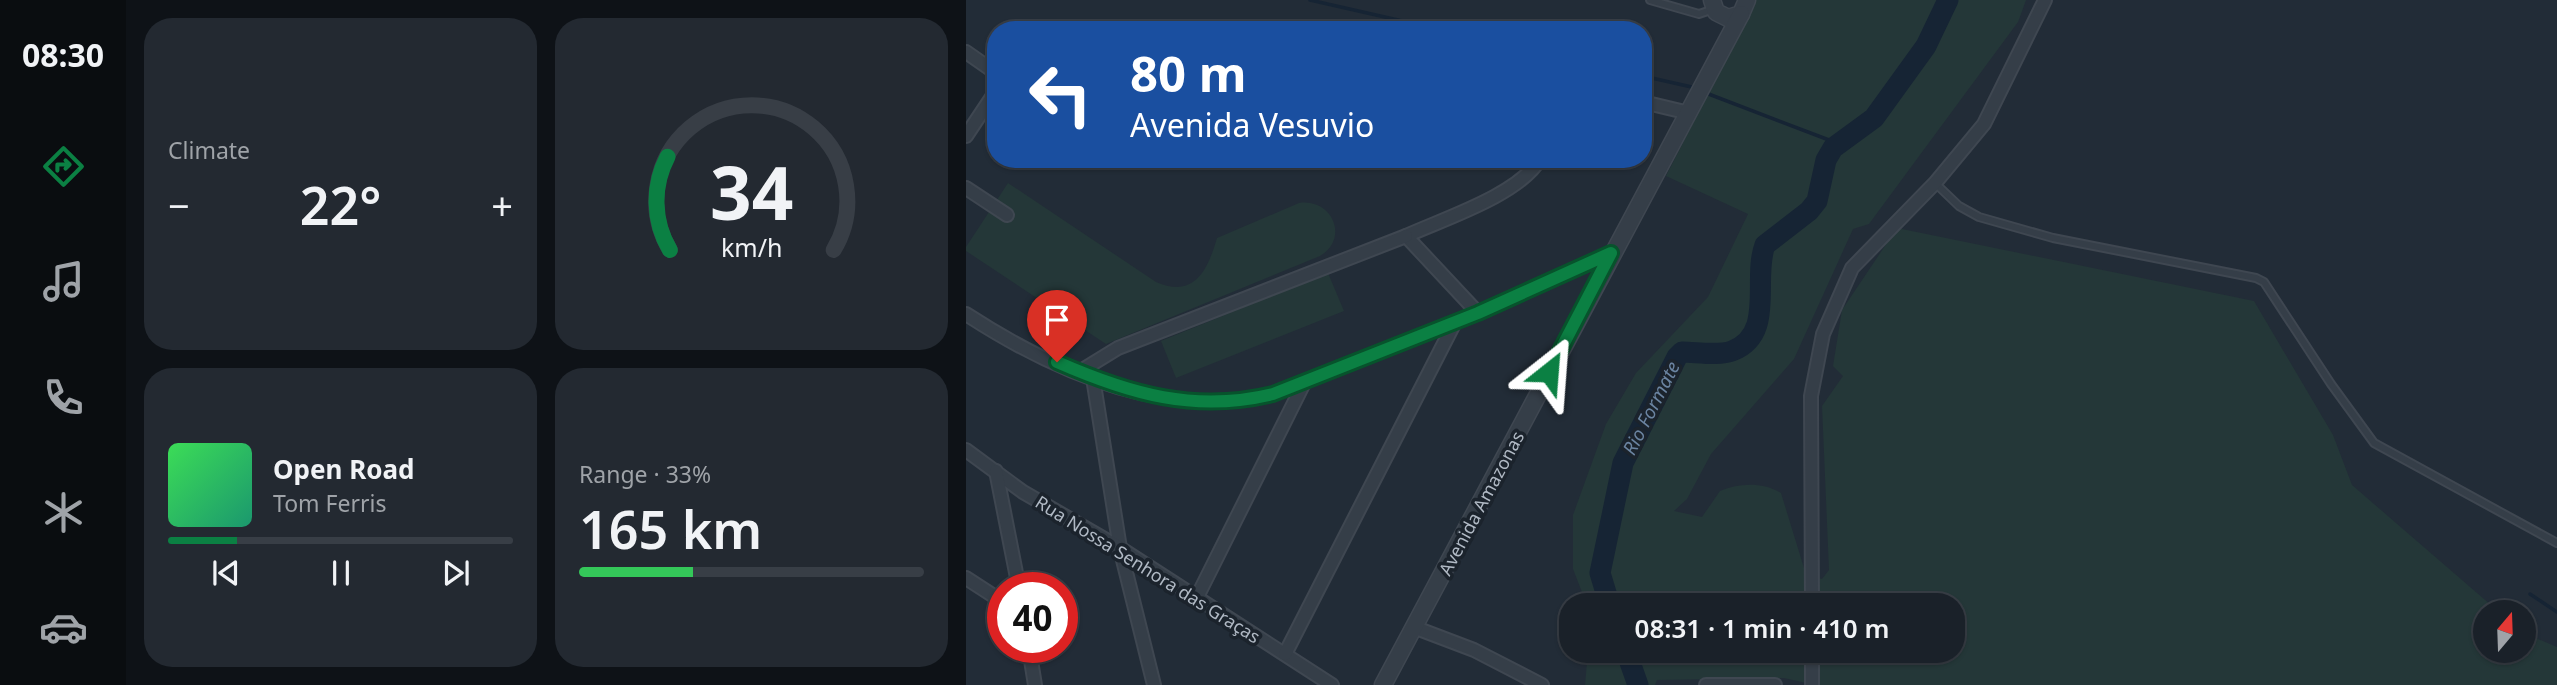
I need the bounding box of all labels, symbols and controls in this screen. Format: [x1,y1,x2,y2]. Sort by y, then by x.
text: 08:30 [22,33,104,76]
text: 80 m [1130,40,1247,106]
icon: left [1015,49,1106,140]
text: Avenida Vesuvio [1130,103,1374,146]
text: Climate [168,134,250,166]
icon: directions [39,142,88,191]
text: 34 [710,142,793,241]
text: 22° [300,169,381,240]
text: − [168,179,190,231]
text: + [491,179,513,231]
text: km/h [721,230,782,264]
icon: music [39,257,88,306]
pin [1027,290,1087,362]
icon: arrive [1038,301,1076,339]
position arrow [1512,335,1586,409]
water label: Rio Formate [1616,357,1686,459]
icon: phone [39,373,88,422]
street label: Avenida Amazonas [1433,427,1529,579]
text: Open Road [273,451,415,487]
text: Range · 33% [579,458,711,490]
text: Tom Ferris [273,487,386,519]
icon: climate [39,488,88,537]
street label: Rua Nossa Senhora das Graças [1031,490,1265,648]
text: 165 km [579,493,762,564]
icon: previous [207,554,245,592]
icon: pause [322,554,360,592]
icon: next [437,554,475,592]
speed limit sign: 40 [987,572,1078,663]
north arrow [2473,600,2536,663]
map controls [2473,600,2536,663]
icon: car [39,603,88,652]
text: 08:31 · 1 min · 410 m [1635,610,1889,646]

